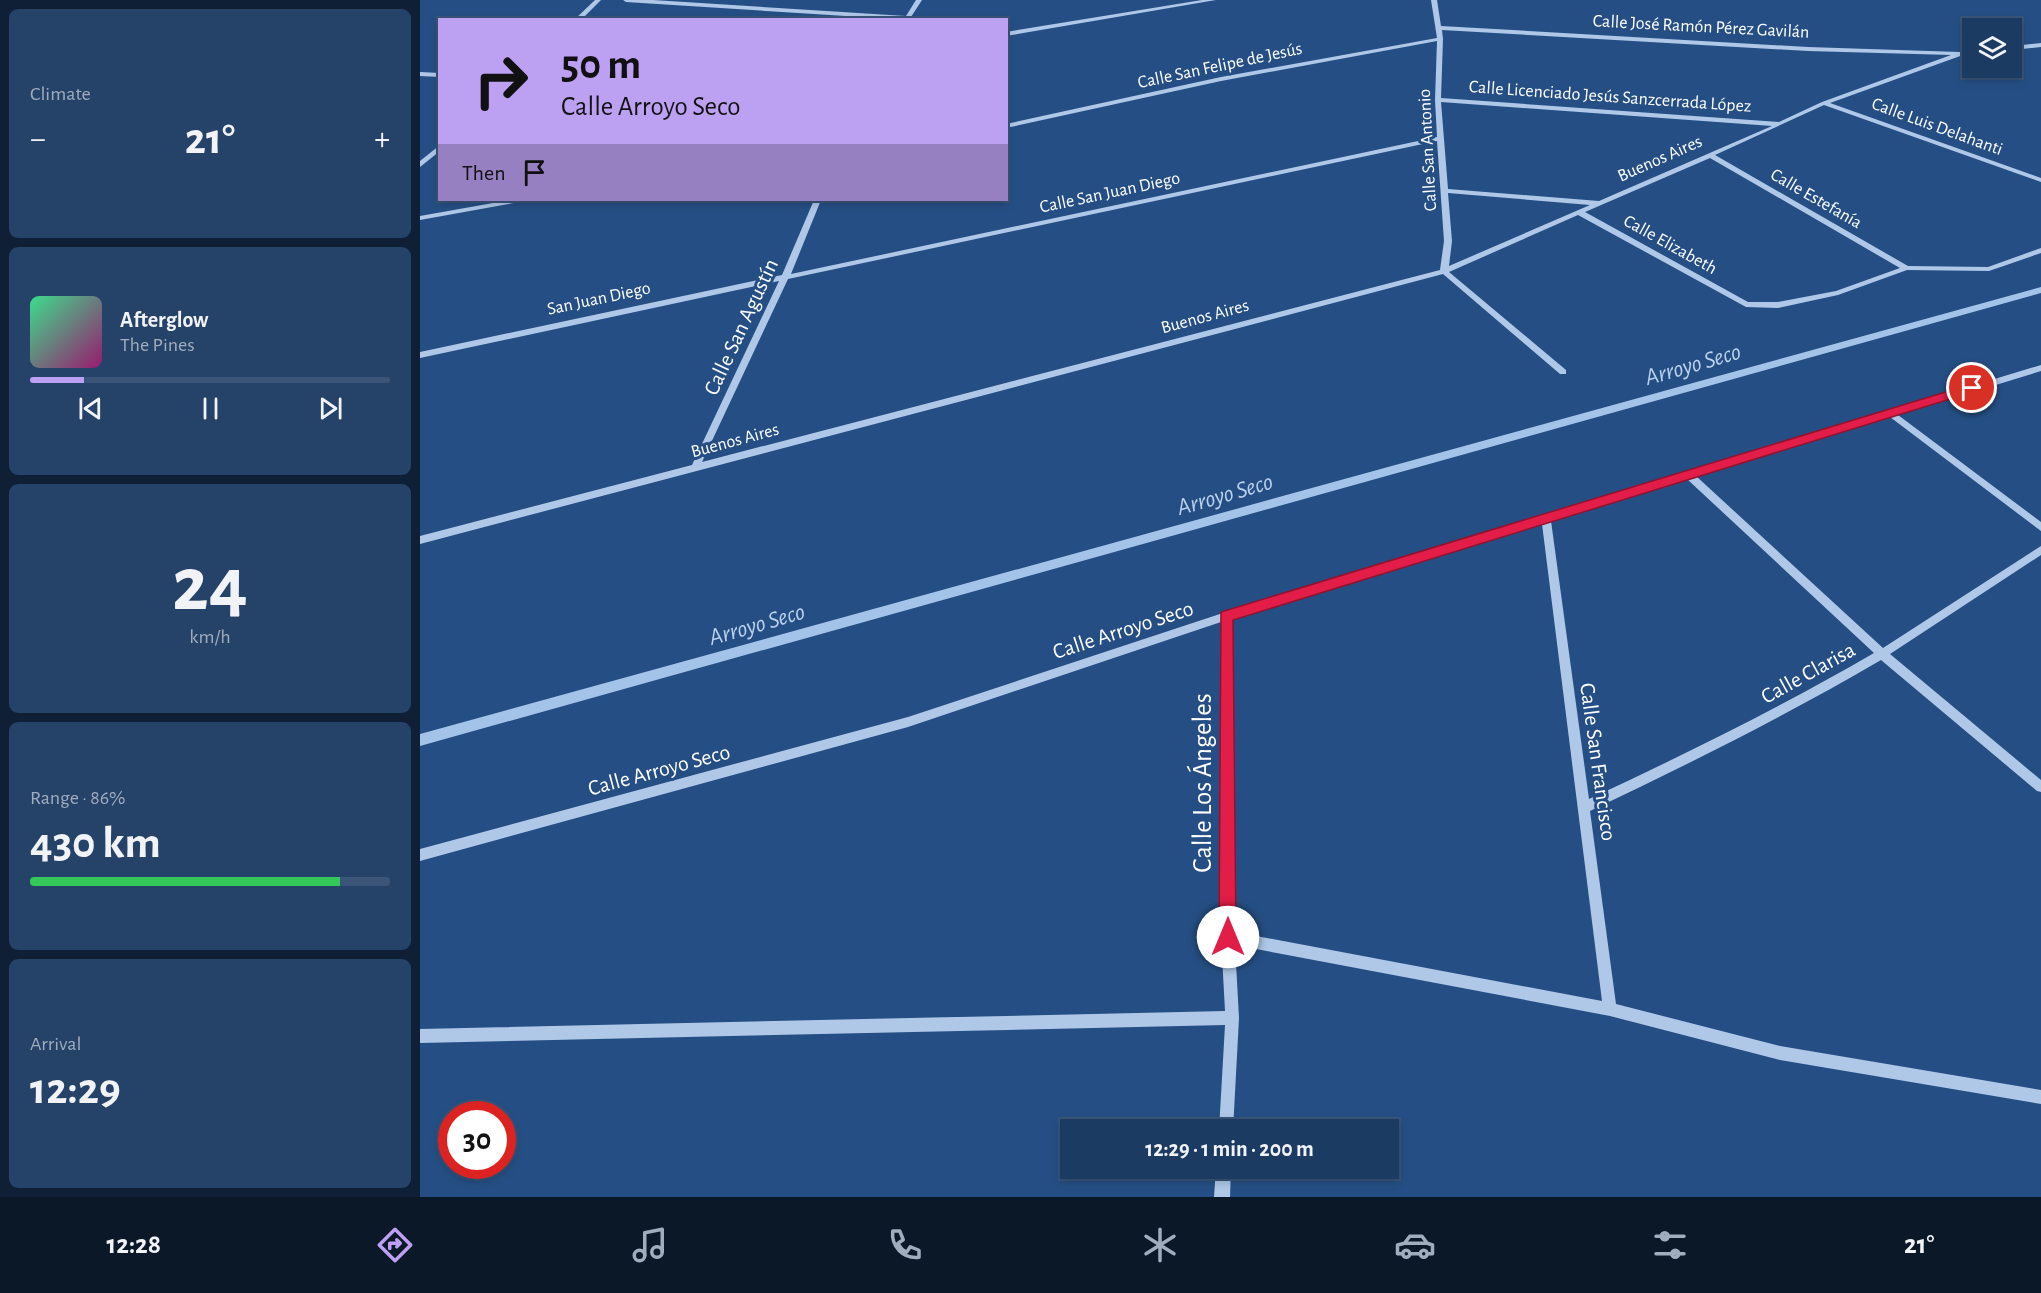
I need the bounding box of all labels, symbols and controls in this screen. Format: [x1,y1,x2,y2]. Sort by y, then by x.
street label: Calle José Ramón Pérez Gavilán [1592,12,1810,42]
map controls [1962,18,2022,78]
button: layers [1962,18,2022,78]
street label: Calle San Felipe de Jesús [1136,40,1304,92]
icon: right [462,42,540,120]
text: 50 m [561,44,641,86]
street label: Calle Licenciado Jesús Sanzcerrada López [1468,78,1752,116]
text: Climate [30,84,91,104]
street label: Calle San Antonio [1416,88,1440,212]
text: Calle Arroyo Seco [561,93,741,120]
street label: Calle Luis Delahanti [1869,95,2005,159]
text: 21° [185,117,235,162]
text: − [30,123,46,156]
text: + [374,123,390,156]
street label: Buenos Aires [1615,132,1705,186]
icon: arrive [518,156,551,189]
text: Then [462,162,506,184]
street label: Calle Estefanía [1767,166,1865,232]
street label: Calle San Juan Diego [1038,169,1182,217]
street label: Calle Elizabeth [1620,212,1720,278]
street label: Calle San Agustín [700,255,782,399]
street label: San Juan Diego [546,279,652,319]
street label: Buenos Aires [1159,297,1251,337]
text: Afterglow [120,309,208,331]
text: The Pines [120,335,195,355]
water label: Arroyo Seco [1641,340,1744,390]
pin [1946,362,1997,413]
icon: arrive [1955,371,1988,404]
icon: previous [74,392,107,425]
icon: pause [194,392,227,425]
icon: next [314,392,347,425]
street label: Buenos Aires [689,421,781,461]
water label: Arroyo Seco [1173,470,1276,520]
text: 24 [172,547,248,625]
street label: Calle Arroyo Seco [1050,597,1196,663]
water label: Arroyo Seco [705,600,808,650]
text: km/h [189,627,231,647]
street label: Calle Clarisa [1757,638,1859,708]
street label: Calle San Francisco [1576,682,1620,842]
street label: Calle Los Ángeles [1186,693,1216,873]
street label: Calle Arroyo Seco [585,740,733,800]
text: Range · 86% [30,788,126,808]
text: 430 km [30,821,161,866]
position arrow [1196,905,1260,969]
text: Arrival [30,1034,81,1054]
text: 12:29 [30,1067,121,1112]
speed limit sign: 30 [438,1101,516,1179]
text: 12:29 · 1 min · 200 m [1145,1138,1314,1160]
icon: directions [374,1224,416,1266]
icon: music [629,1224,671,1266]
icon: phone [884,1224,926,1266]
icon: climate [1139,1224,1181,1266]
icon: car [1394,1224,1436,1266]
icon: filters [1649,1224,1691,1266]
text: 12:28 [106,1231,161,1258]
text: 21° [1904,1231,1934,1258]

